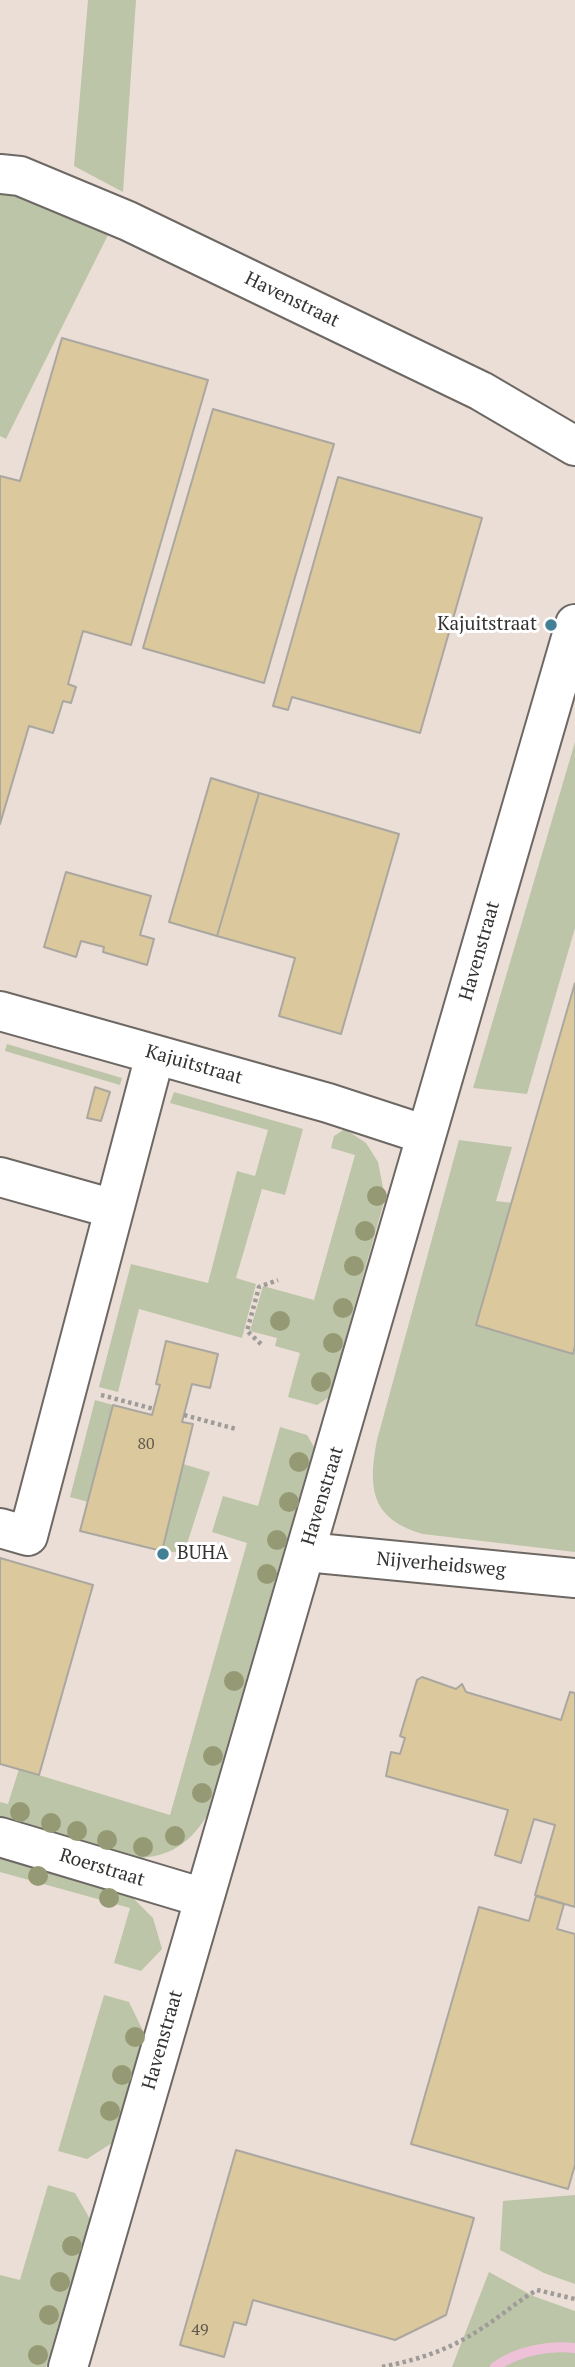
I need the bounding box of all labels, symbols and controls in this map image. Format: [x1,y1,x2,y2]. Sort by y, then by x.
street label: Havenstraat [241,267,343,333]
place label: Kajuitstraat [437,614,537,636]
marker: Kajuitstraat [543,617,559,633]
street label: Havenstraat [455,899,505,1003]
street label: Kajuitstraat [143,1040,245,1090]
house number: 80 [137,1434,155,1454]
street label: Havenstraat [297,1444,349,1548]
place label: BUHA [177,1543,228,1565]
marker: BUHA [155,1546,171,1562]
street label: Nijverheidsweg [375,1548,507,1582]
street label: Roerstraat [57,1844,147,1892]
street label: Havenstraat [138,1988,188,2092]
house number: 49 [191,2320,209,2340]

